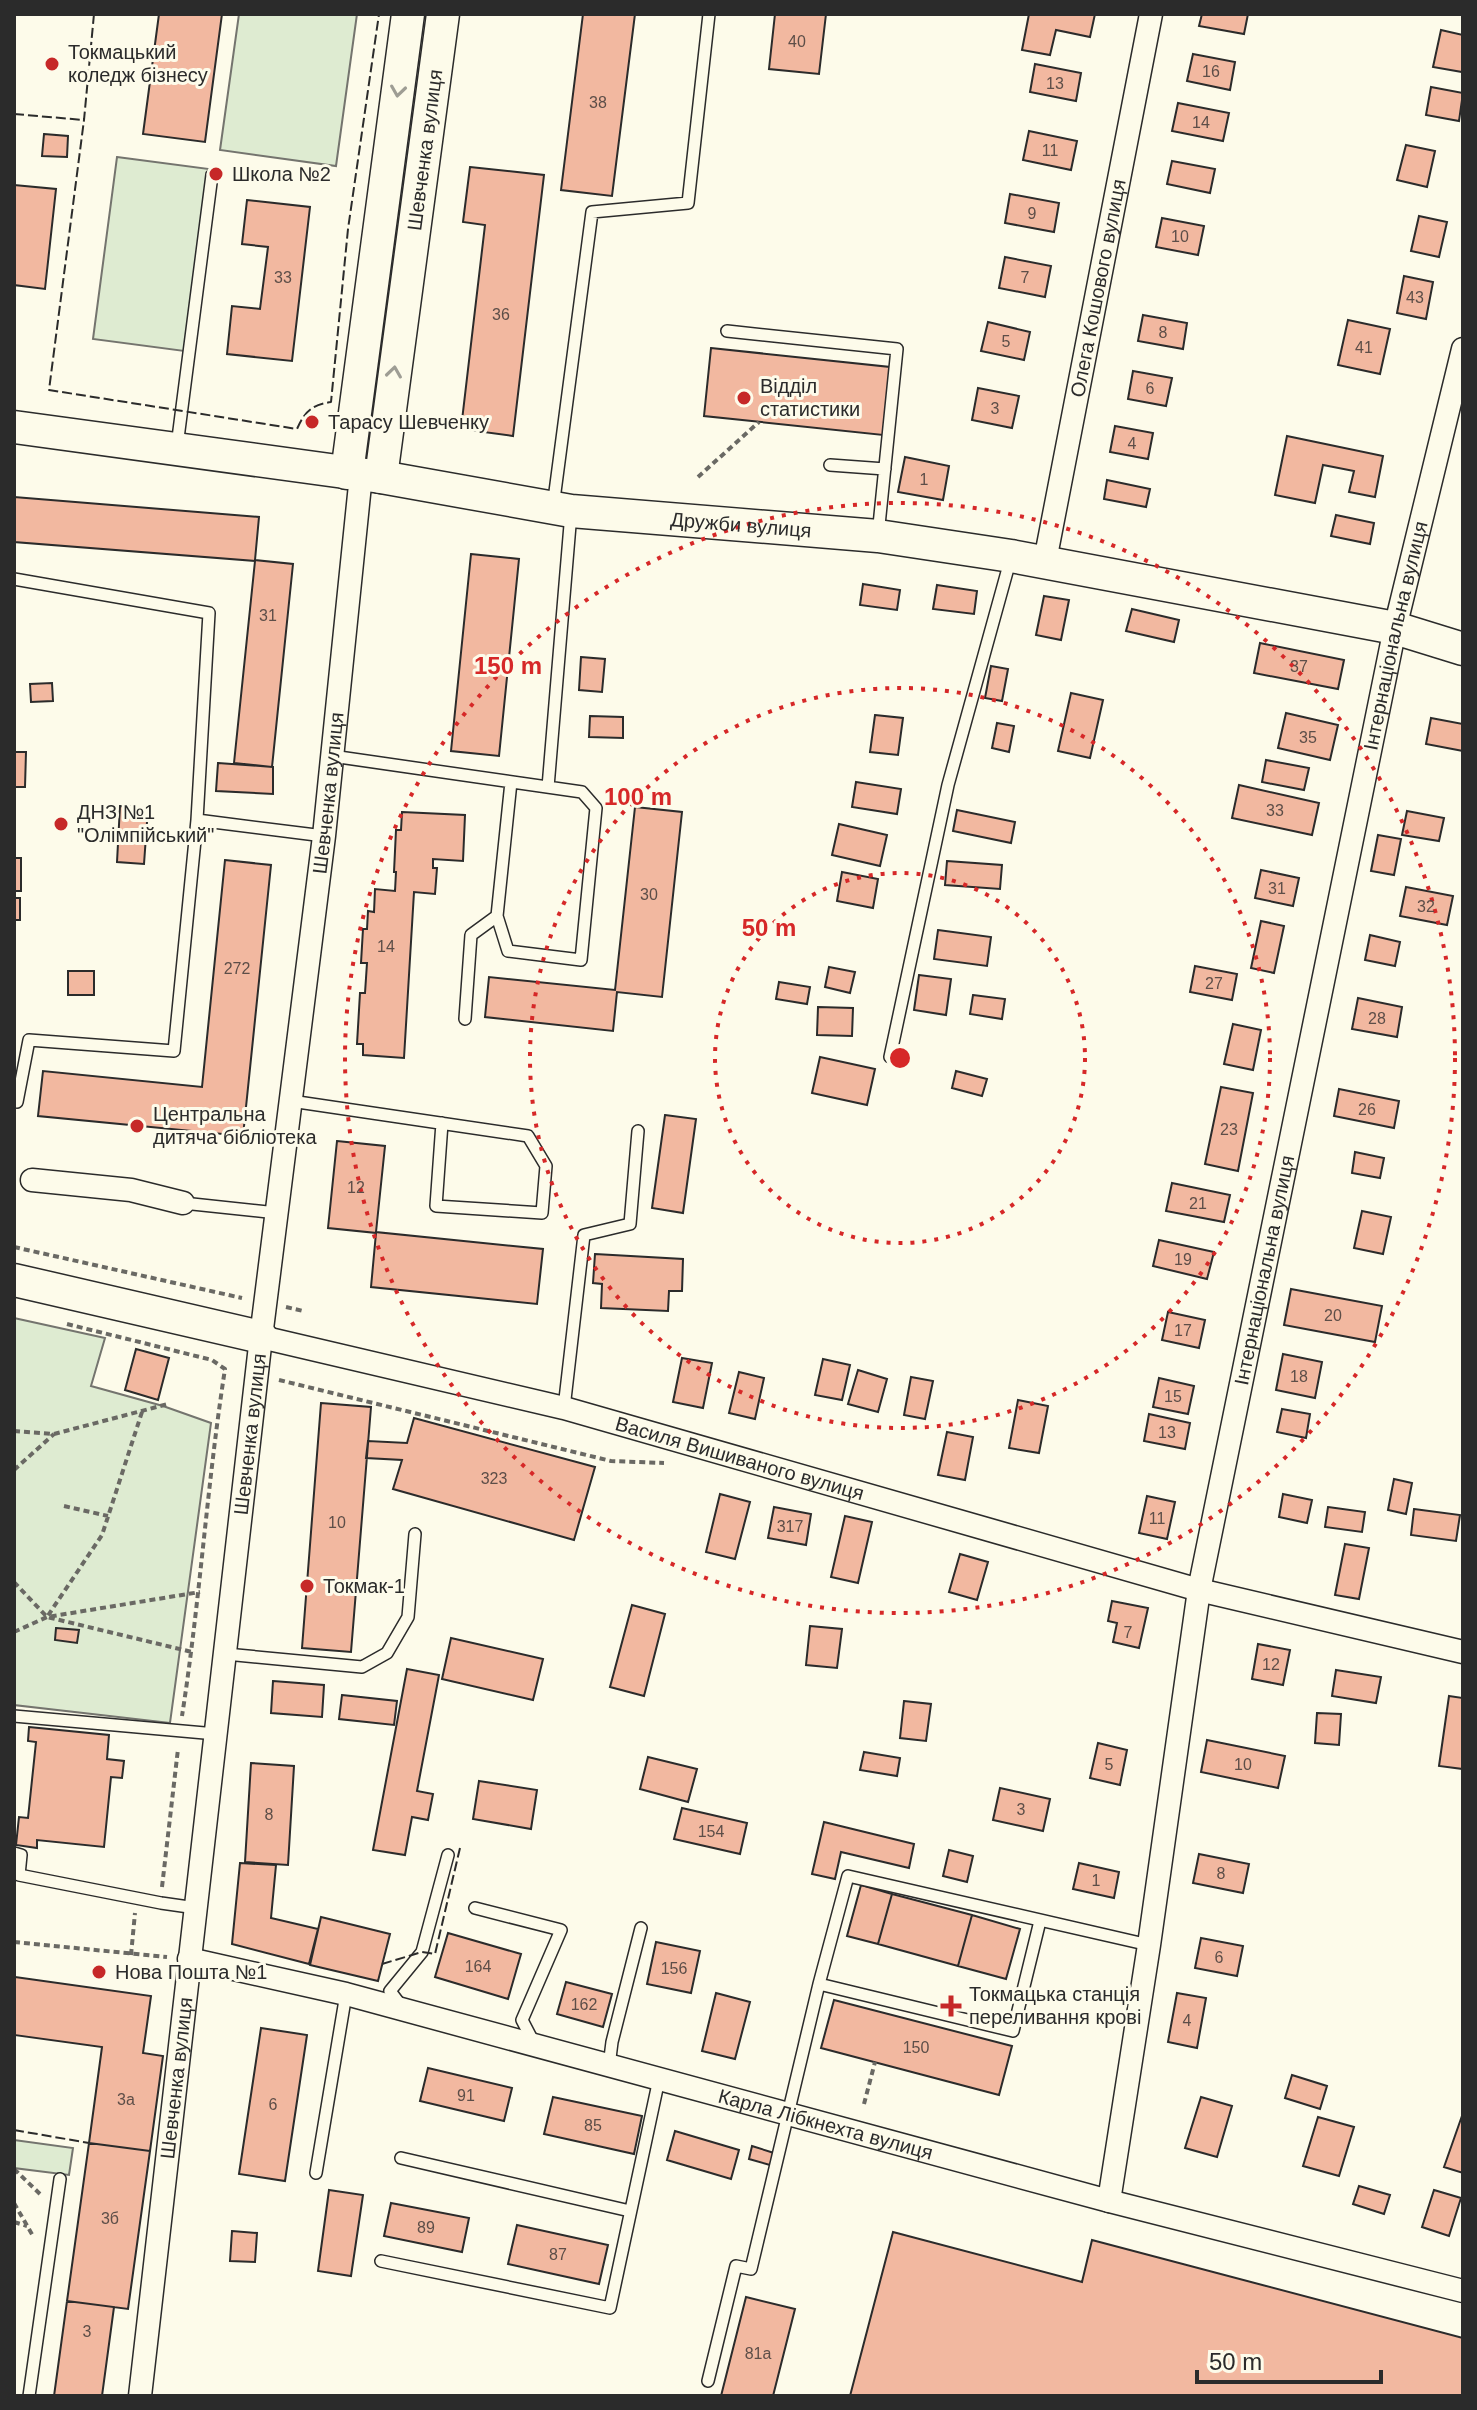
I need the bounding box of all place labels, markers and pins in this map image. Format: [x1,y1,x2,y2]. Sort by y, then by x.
place label: Токмацький коледж бізнесу [68,41,208,86]
marker: Токмацький коледж бізнесу [43,55,61,73]
place label: Школа №2 [232,163,331,185]
marker: Школа №2 [207,165,225,183]
place label: Відділ статистики [760,375,860,420]
marker: Відділ статистики [735,389,753,407]
place label: Тарасу Шевченку [328,411,489,433]
marker: Тарасу Шевченку [303,413,321,431]
place label: ДНЗ №1 "Олімпійський" [77,801,214,846]
marker: ДНЗ №1 "Олімпійський" [52,815,70,833]
centre of rings [886,1044,914,1072]
place label: Центральна дитяча бібліотека [153,1103,317,1148]
marker: Центральна дитяча бібліотека [128,1117,146,1135]
place label: Токмак-1 [323,1575,405,1597]
marker: Токмак-1 [298,1577,316,1595]
place label: Нова Пошта №1 [115,1961,267,1983]
marker: Нова Пошта №1 [90,1963,108,1981]
place label: Токмацька станція переливання крові [969,1983,1141,2028]
marker: Токмацька станція переливання крові [940,1995,962,2017]

